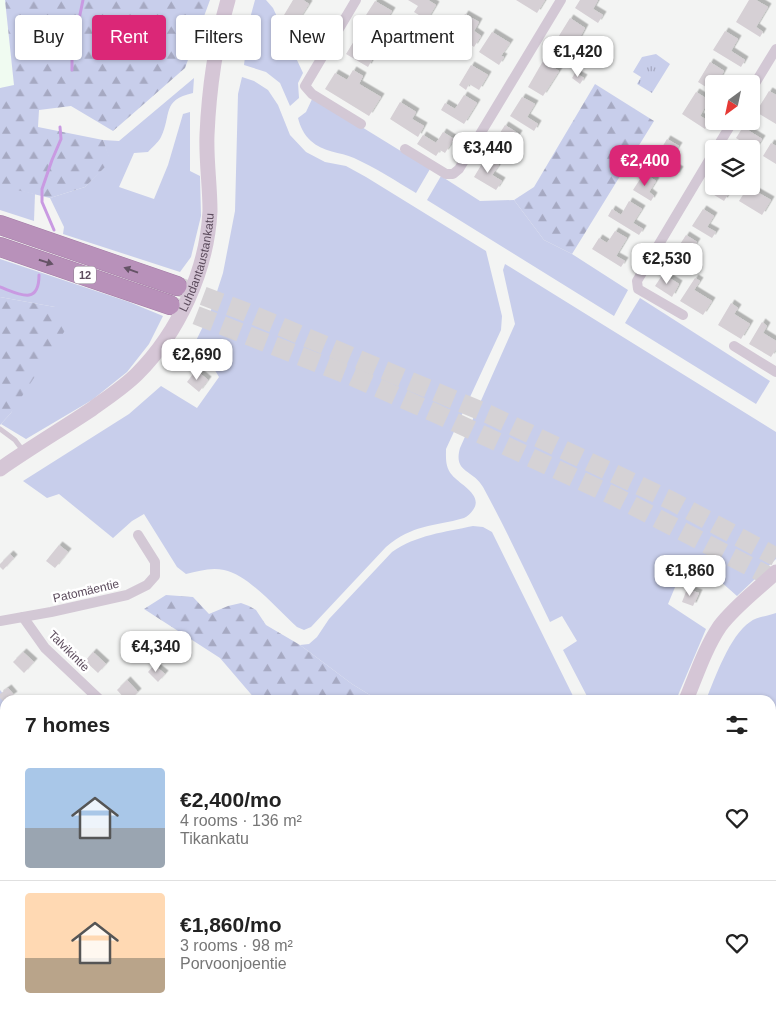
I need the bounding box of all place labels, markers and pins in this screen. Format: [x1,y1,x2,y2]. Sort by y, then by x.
pin: €1,420 [537,36,619,78]
pin: €3,440 [447,132,529,174]
pin: €2,400 [604,144,686,187]
pin: €2,530 [626,242,708,285]
pin: €2,690 [156,338,238,381]
pin: €1,860 [649,554,731,597]
pin: €4,340 [115,630,197,673]

